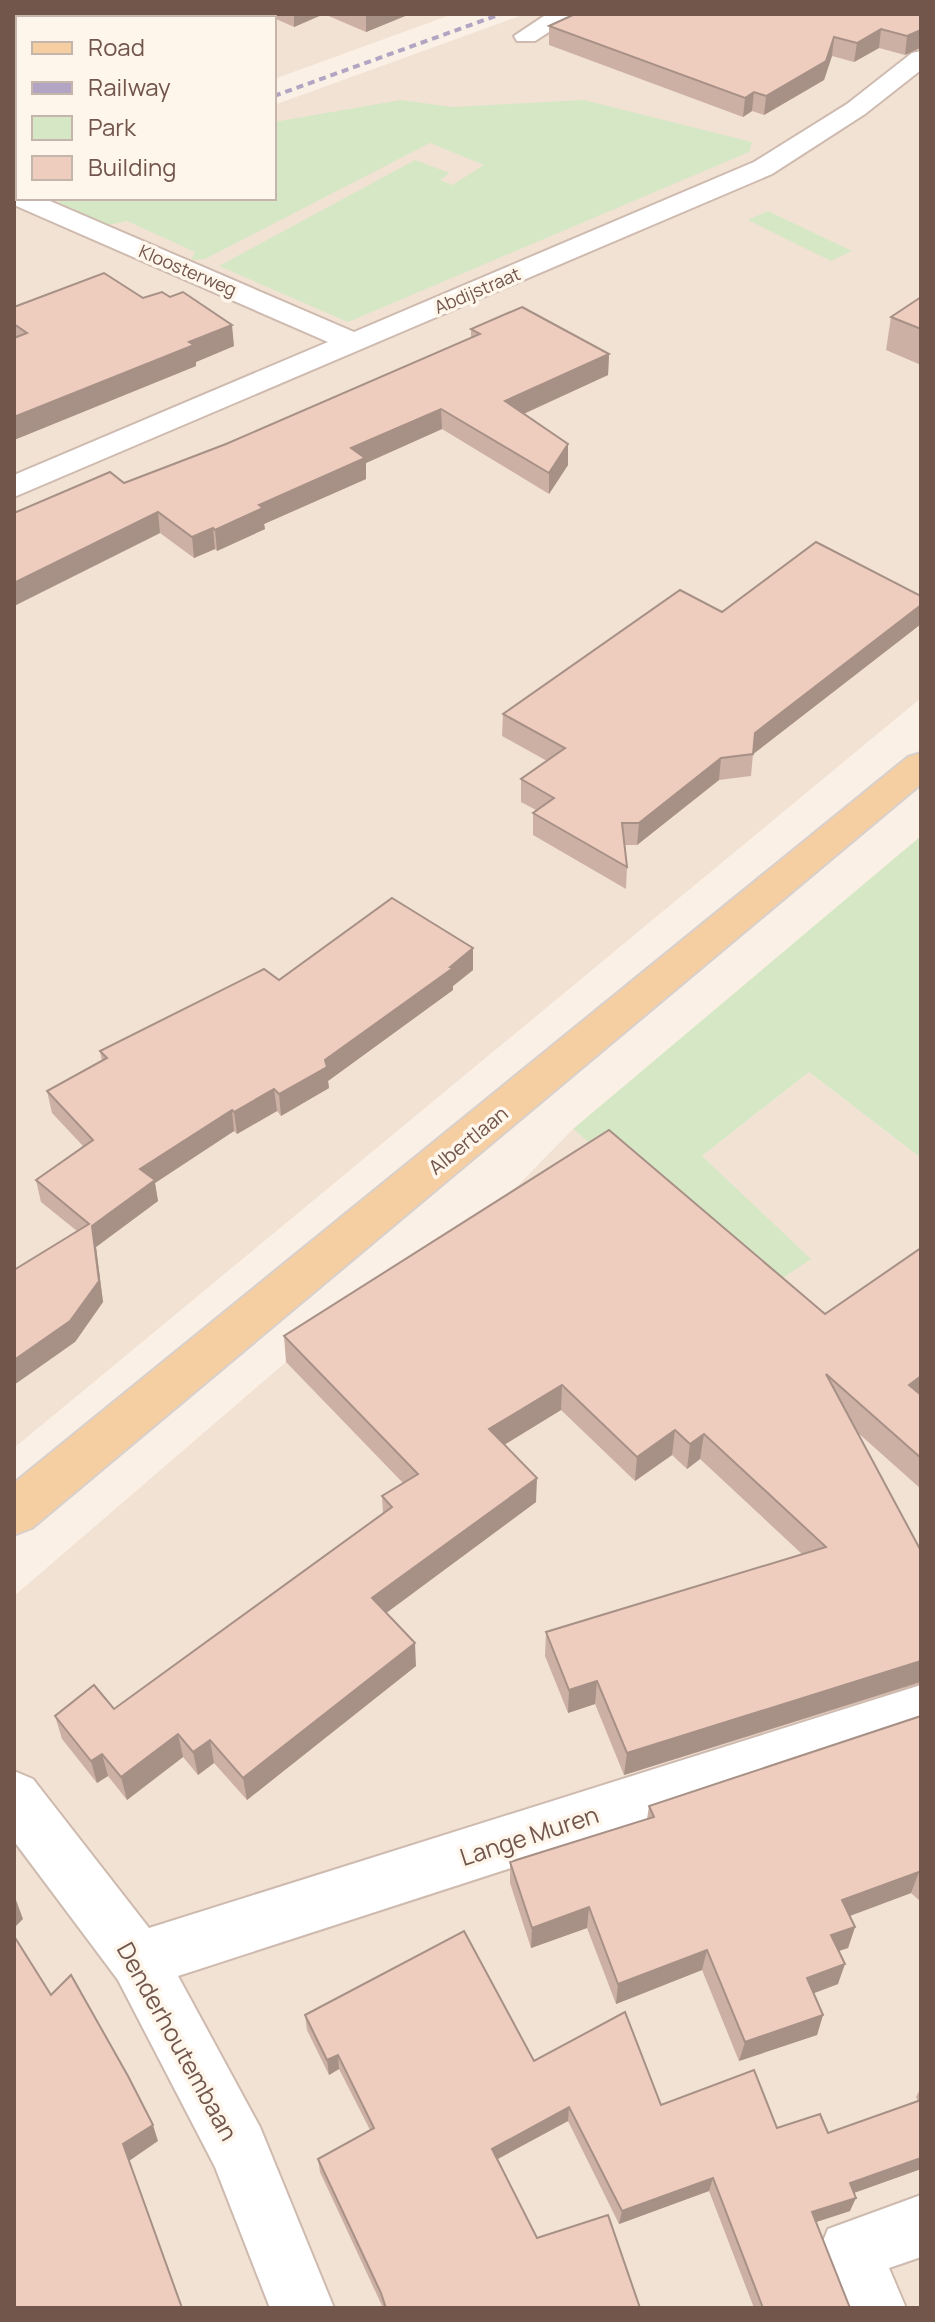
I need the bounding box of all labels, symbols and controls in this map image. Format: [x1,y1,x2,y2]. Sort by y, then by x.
legend [16,16,276,200]
text: Road [88,30,145,63]
text: Railway [88,70,171,103]
text: Park [88,110,137,143]
text: Building [88,150,176,183]
street label: Kloosterweg [135,239,241,301]
street label: Abdijstraat [430,261,524,319]
street label: Albertlaan [423,1100,513,1180]
street label: Lange Muren [456,1797,602,1873]
street label: Denderhoutembaan [110,1936,246,2146]

